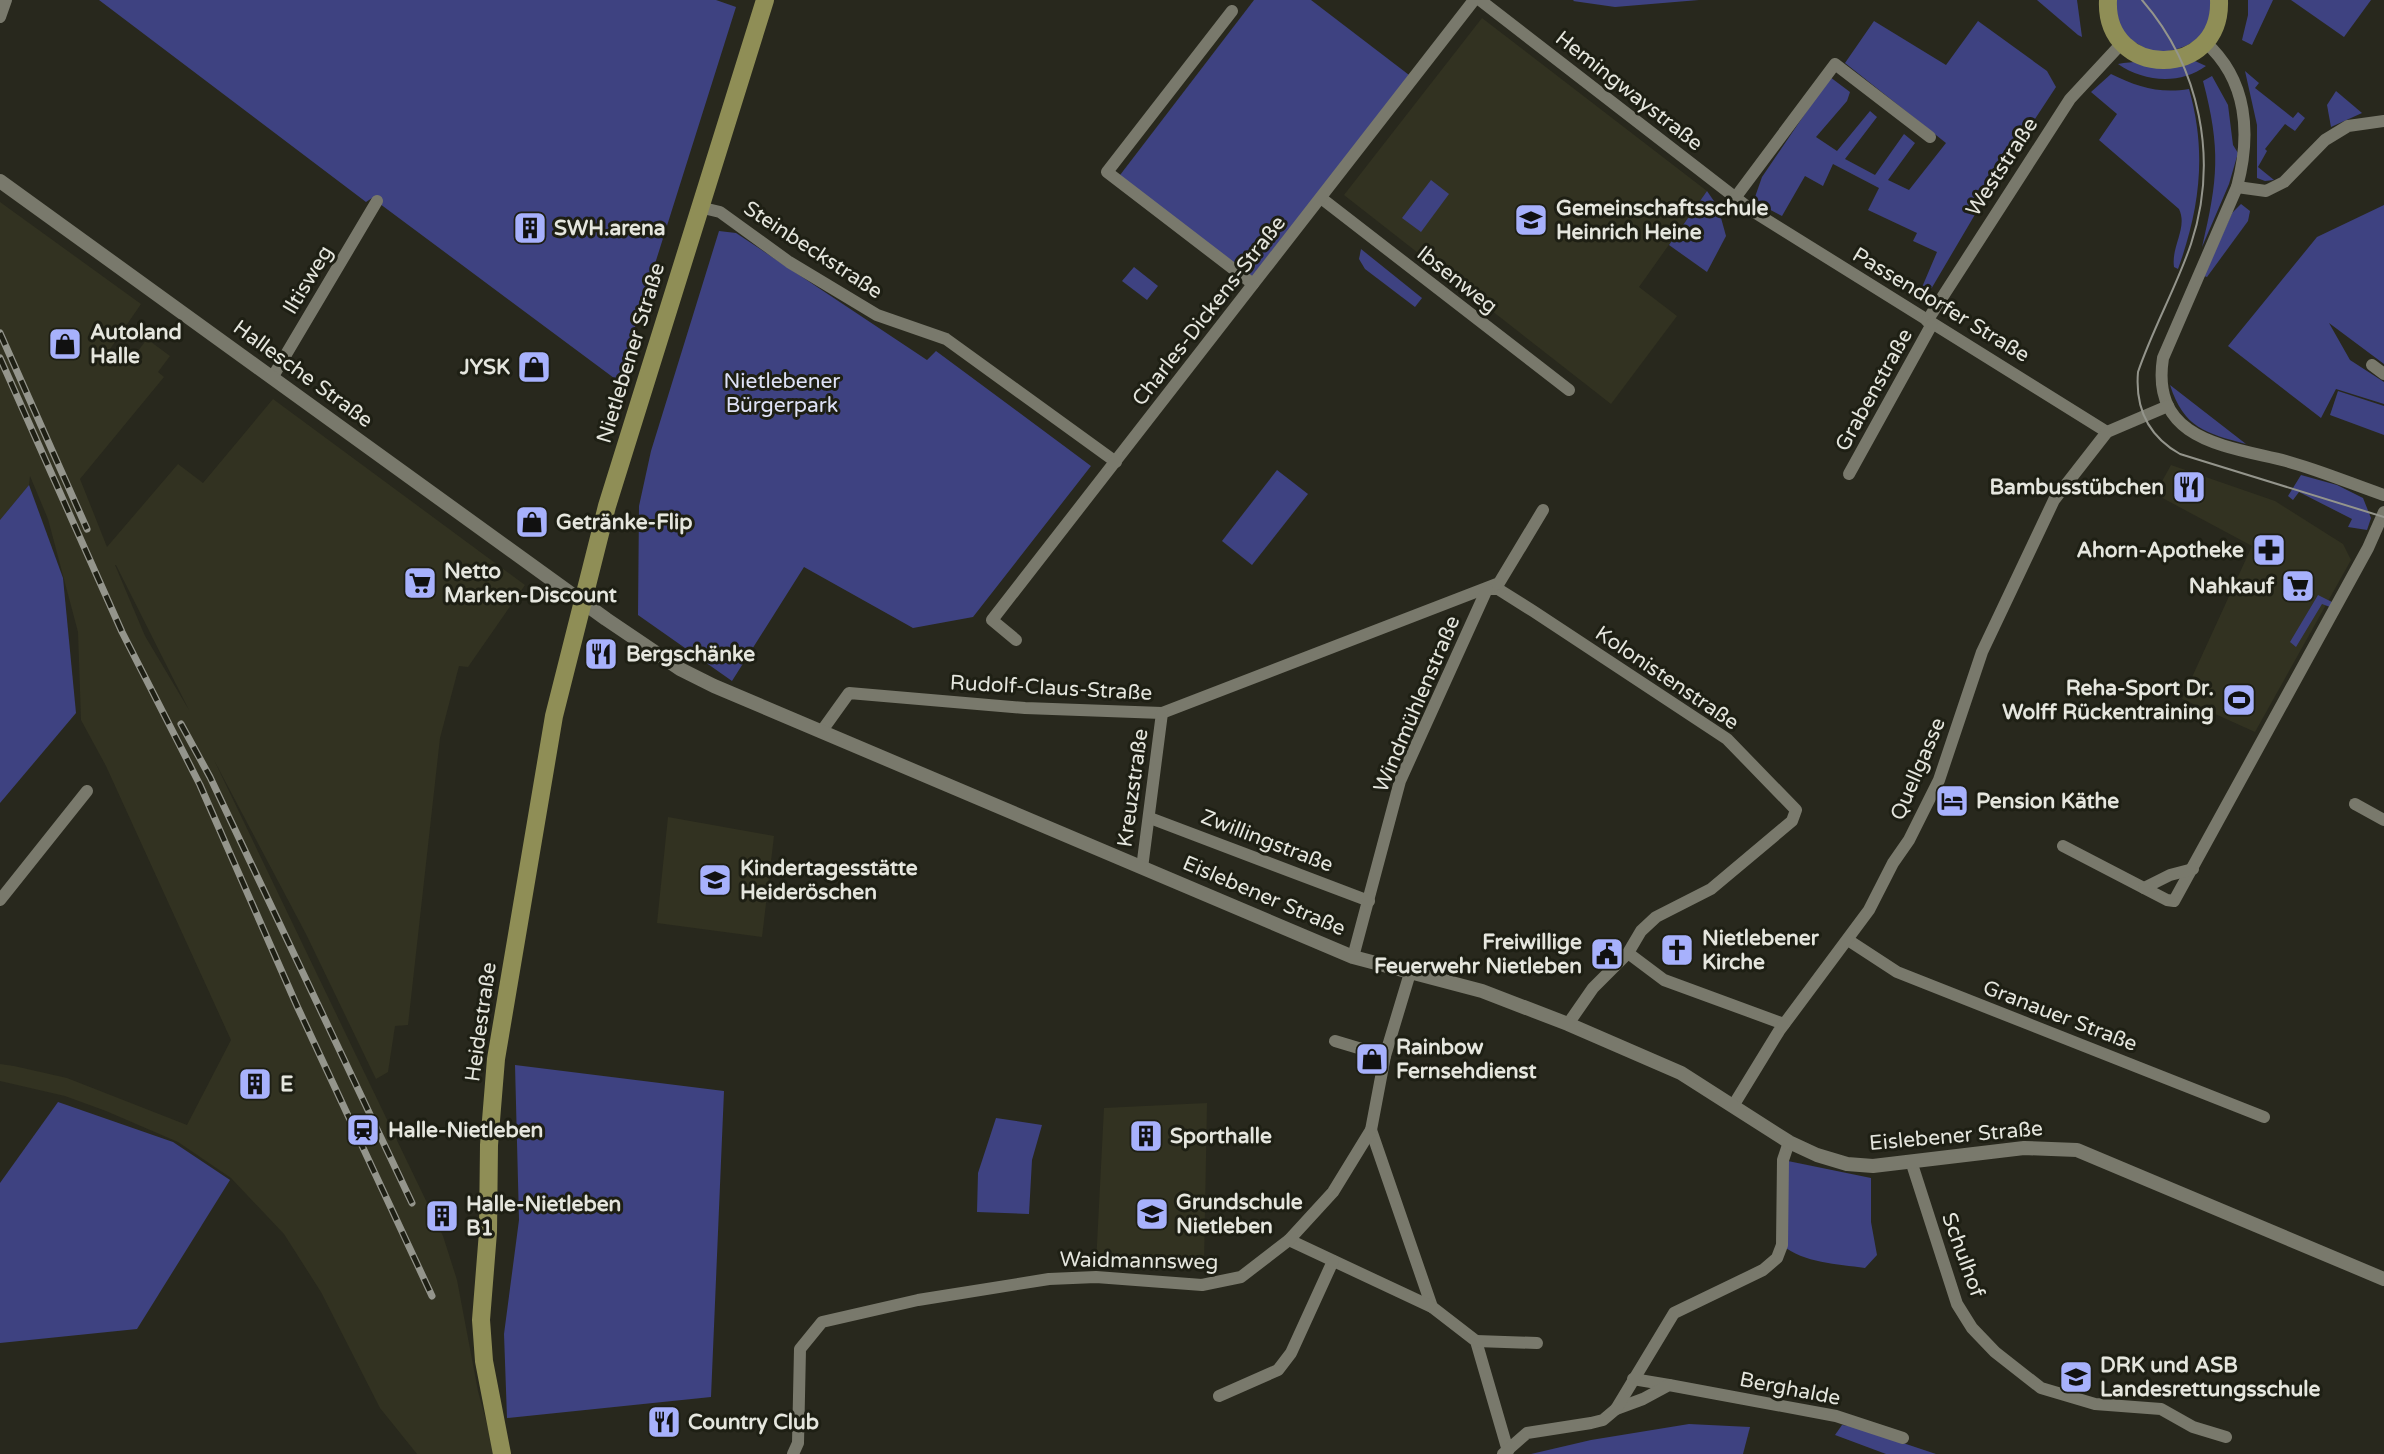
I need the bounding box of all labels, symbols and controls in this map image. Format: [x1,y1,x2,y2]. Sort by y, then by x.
street label: Hemingwaystraße [1550,26,1708,156]
street label: Weststraße [1961,113,2043,221]
street label: Steinbeckstraße [739,196,887,304]
place label: Gemeinschaftsschule Heinrich Heine [1556,196,1768,245]
school or university icon: Gemeinschaftsschule Heinrich Heine [1512,201,1550,239]
building icon: SWH.arena [511,209,549,247]
street label: Charles-Dickens-Straße [1127,211,1291,411]
place label: SWH.arena [554,216,666,241]
street label: Iltisweg [278,241,338,319]
street label: Ibsenweg [1412,241,1502,319]
street label: Passendorfer Straße [1848,242,2034,368]
street label: Nietlebener Straße [592,260,670,446]
street label: Hallesche Straße [228,315,378,433]
place label: Autoland Halle [90,320,182,369]
street label: Grabenstraße [1830,324,1918,456]
shop icon: Autoland Halle [46,325,84,363]
shop icon: JYSK [515,348,553,386]
place label: JYSK [459,355,510,380]
park label: Nietlebener Bürgerpark [724,369,840,418]
restaurant icon: Bambusstübchen [2170,468,2208,506]
place label: Bambusstübchen [1990,475,2164,500]
shop icon: Getränke-Flip [513,503,551,541]
place label: Getränke-Flip [556,510,692,535]
pharmacy icon: Ahorn-Apotheke [2250,531,2288,569]
place label: Ahorn-Apotheke [2076,538,2244,563]
place label: Netto Marken-Discount [444,559,617,608]
supermarket icon: Netto Marken-Discount [401,564,439,602]
supermarket icon: Nahkauf [2279,567,2317,605]
place label: Nahkauf [2189,574,2275,599]
street label: Windmühlenstraße [1368,612,1466,796]
street label: Kolonistenstraße [1590,621,1744,735]
restaurant icon: Bergschänke [582,635,620,673]
place label: Bergschänke [626,642,755,667]
street label: Rudolf-Claus-Straße [949,670,1153,706]
place label: Reha-Sport Dr. Wolff Rückentraining [2002,676,2214,725]
sports icon: Reha-Sport Dr. Wolff Rückentraining [2220,681,2258,719]
street label: Quellgasse [1885,714,1951,824]
street label: Kreuzstraße [1112,727,1154,849]
hotel icon: Pension Käthe [1933,782,1971,820]
place label: Pension Käthe [1976,789,2119,814]
street label: Zwillingstraße [1197,804,1337,878]
street label: Eislebener Straße [1179,850,1349,942]
place label: Kindertagesstätte Heideröschen [740,856,918,905]
school or university icon: Kindertagesstätte Heideröschen [696,861,734,899]
place label: Nietlebener Kirche [1702,926,1820,975]
place label: Freiwillige Feuerwehr Nietleben [1374,930,1582,979]
church icon: Nietlebener Kirche [1658,931,1696,969]
public building icon: Freiwillige Feuerwehr Nietleben [1588,935,1626,973]
street label: Heidestraße [460,961,502,1083]
street label: Granauer Straße [1979,975,2141,1057]
place label: Rainbow Fernsehdienst [1396,1035,1537,1084]
shop icon: Rainbow Fernsehdienst [1353,1040,1391,1078]
building icon: E [236,1065,274,1103]
place label: E [280,1072,293,1097]
station icon: Halle-Nietleben [344,1111,382,1149]
street label: Eislebener Straße [1868,1116,2044,1156]
building icon: Sporthalle [1127,1117,1165,1155]
place label: Halle-Nietleben [388,1118,543,1143]
place label: Sporthalle [1170,1124,1272,1149]
place label: Grundschule Nietleben [1176,1190,1303,1239]
place label: Halle-Nietleben B1 [466,1192,621,1241]
school or university icon: Grundschule Nietleben [1133,1195,1171,1233]
building icon: Halle-Nietleben B1 [423,1197,461,1235]
street label: Schulhof [1936,1209,1990,1301]
street label: Waidmannsweg [1059,1247,1219,1275]
place label: DRK und ASB Landesrettungsschule [2100,1353,2320,1402]
school or university icon: DRK und ASB Landesrettungsschule [2057,1358,2095,1396]
street label: Berghalde [1737,1367,1843,1411]
restaurant icon: Country Club [645,1403,683,1441]
place label: Country Club [688,1410,819,1435]

